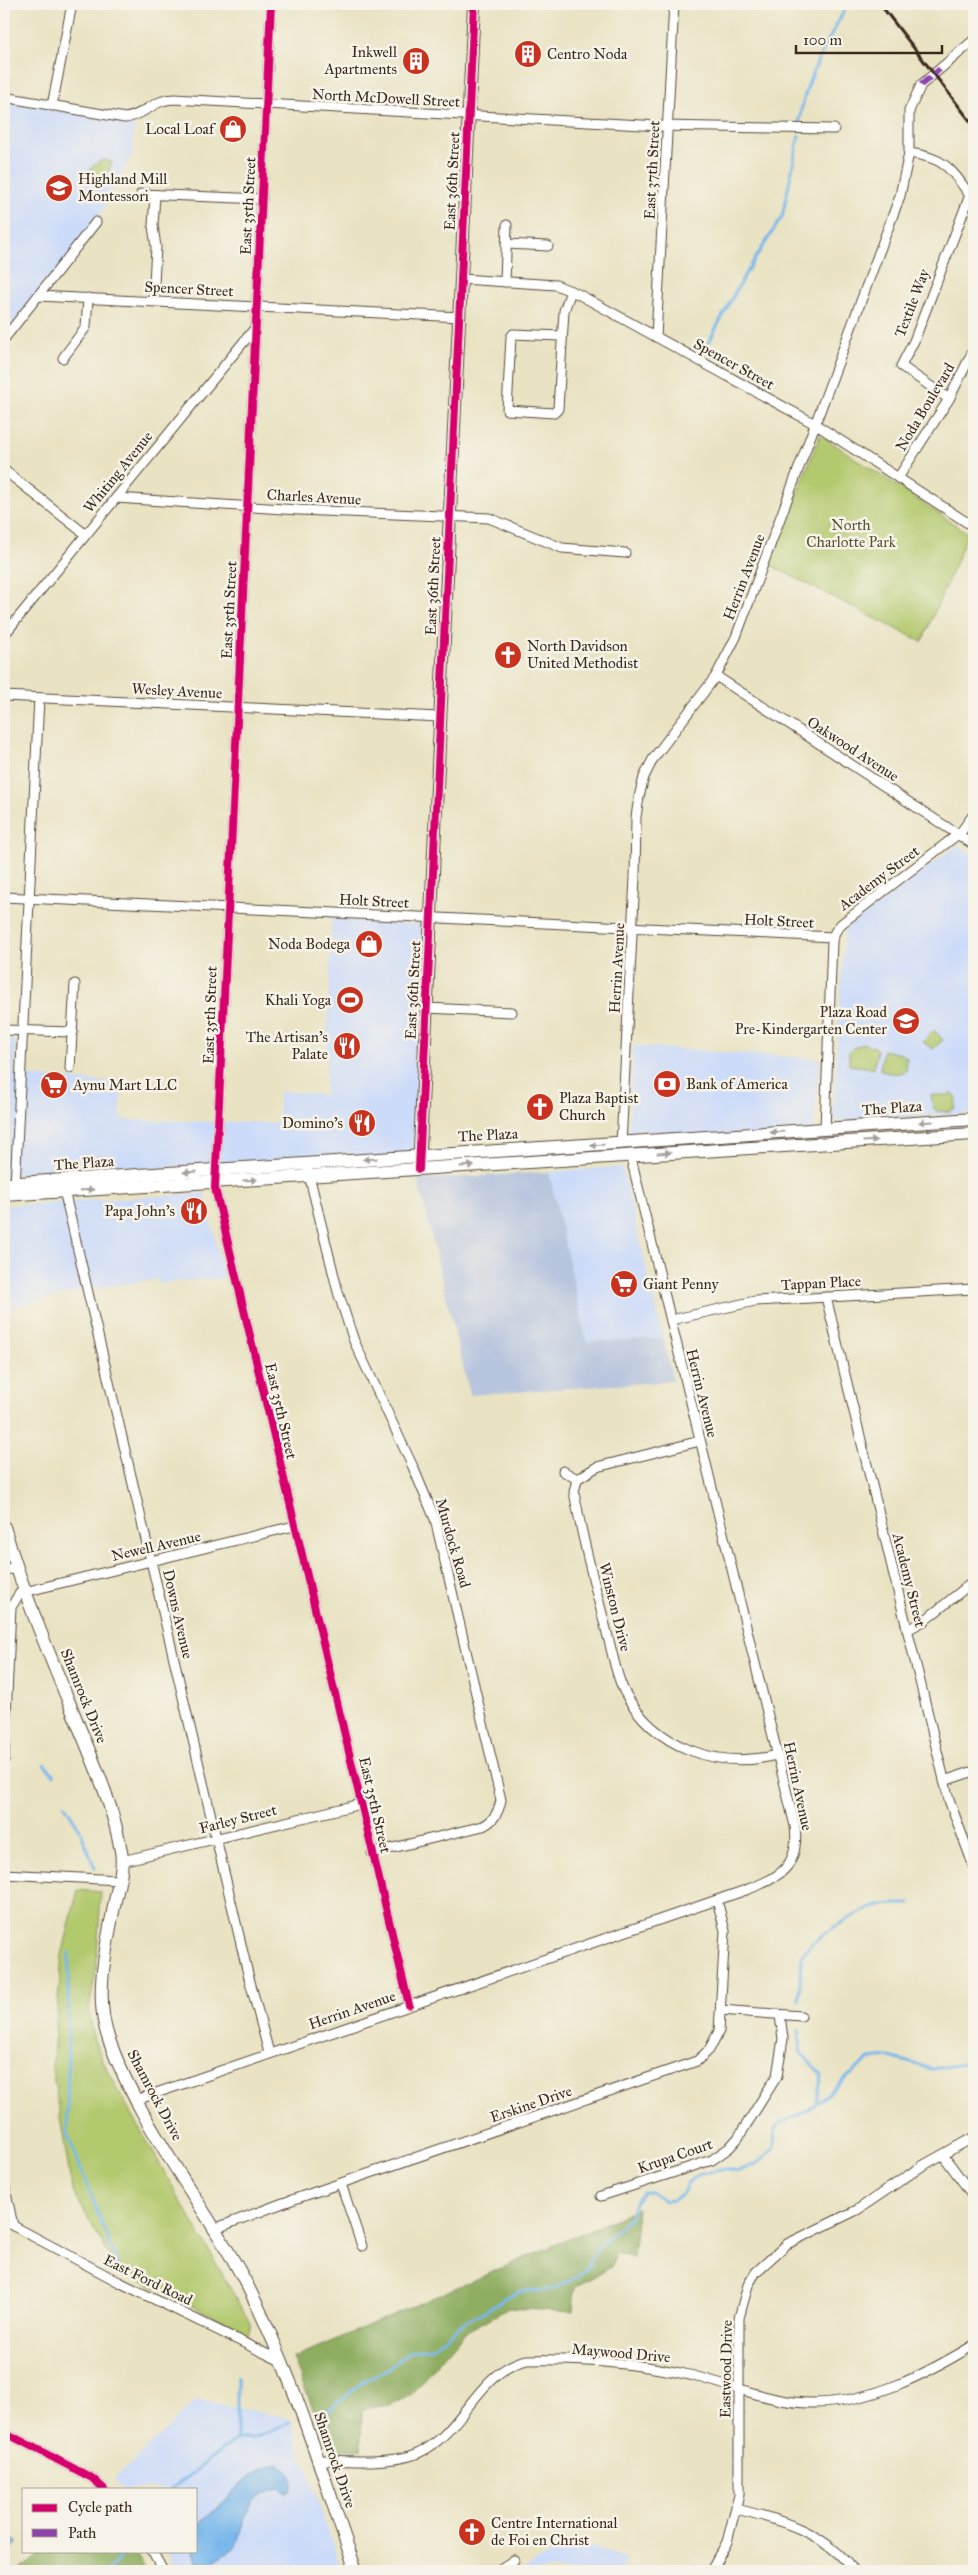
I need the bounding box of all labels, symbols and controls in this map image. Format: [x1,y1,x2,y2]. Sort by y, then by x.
scale bar [796,22,942,54]
text: 100 m [803,31,843,49]
building icon: Centro Noda [513,39,543,69]
place label: Inkwell Apartments [323,43,398,78]
place label: Centro Noda [547,45,628,63]
building icon: Inkwell Apartments [401,46,431,76]
street label: North McDowell Street [312,85,461,111]
shop icon: Local Loaf [218,114,248,144]
street label: East 37th Street [640,119,664,220]
place label: Local Loaf [145,120,217,138]
street label: East 36th Street [440,130,464,231]
street label: East 35th Street [236,156,260,256]
place label: Highland Mill Montessori [78,170,168,205]
school or university icon: Highland Mill Montessori [44,173,74,203]
street label: Textile Way [891,265,934,340]
street label: Spencer Street [144,278,235,300]
street label: Spencer Street [691,335,778,394]
street label: Noda Boulevard [892,359,959,454]
street label: Whiting Avenue [80,428,156,516]
street label: Charles Avenue [266,486,362,508]
park label: North Charlotte Park [806,516,896,551]
street label: Herrin Avenue [719,531,769,623]
street label: East 36th Street [421,535,445,636]
street label: East 35th Street [217,560,241,660]
place label: North Davidson United Methodist [527,637,639,672]
church icon: North Davidson United Methodist [493,640,523,670]
street label: Wesley Avenue [131,680,223,702]
street label: Oakwood Avenue [804,713,902,785]
street label: Academy Street [834,841,923,915]
street label: Holt Street [338,890,410,912]
street label: Holt Street [743,910,815,932]
street label: Herrin Avenue [606,922,628,1014]
shop icon: Noda Bodega [354,929,384,959]
place label: Noda Bodega [268,935,351,953]
street label: East 36th Street [401,939,425,1040]
street label: East 35th Street [199,965,221,1064]
sports icon: Khali Yoga [335,985,365,1015]
place label: Khali Yoga [265,991,332,1009]
place label: Plaza Road Pre-Kindergarten Center [735,1003,887,1038]
school or university icon: Plaza Road Pre-Kindergarten Center [891,1006,921,1036]
place label: The Artisan's Palate [246,1028,328,1063]
restaurant icon: The Artisan's Palate [332,1031,362,1061]
bank icon: Bank of America [652,1069,682,1099]
supermarket icon: Aynu Mart LLC [39,1070,69,1100]
place label: Bank of America [686,1075,788,1093]
place label: Aynu Mart LLC [72,1076,177,1094]
place label: Plaza Baptist Church [559,1089,639,1124]
church icon: Plaza Baptist Church [525,1092,555,1122]
street label: The Plaza [861,1097,923,1119]
restaurant icon: Domino's [347,1108,377,1138]
place label: Domino's [282,1114,343,1132]
one-way arrow [917,1119,933,1127]
street label: The Plaza [457,1124,519,1146]
one-way arrow [768,1129,784,1137]
one-way arrow [862,1137,878,1145]
one-way arrow [589,1142,605,1150]
one-way arrow [656,1148,672,1156]
street label: The Plaza [53,1152,115,1174]
one-way arrow [362,1155,378,1163]
one-way arrow [459,1161,475,1169]
one-way arrow [182,1168,198,1176]
one-way arrow [242,1175,258,1183]
one-way arrow [80,1186,96,1194]
restaurant icon: Papa John's [179,1196,209,1226]
place label: Papa John's [104,1202,175,1221]
supermarket icon: Giant Penny [609,1269,639,1299]
street label: Tappan Place [781,1272,861,1294]
place label: Giant Penny [643,1275,719,1293]
street label: Herrin Avenue [682,1347,722,1439]
street label: East 35th Street [261,1361,301,1462]
street label: Murdock Road [432,1496,475,1590]
street label: Newell Avenue [110,1527,202,1565]
street label: Academy Street [888,1530,930,1630]
street label: Winston Drive [595,1561,635,1653]
street label: Downs Avenue [159,1568,197,1660]
street label: Shamrock Drive [57,1646,111,1746]
street label: Herrin Avenue [780,1740,816,1832]
street label: East 35th Street [355,1755,395,1856]
street label: Farley Street [197,1801,279,1837]
street label: Herrin Avenue [306,1987,398,2033]
street label: Shamrock Drive [124,2046,186,2144]
street label: Erskine Drive [488,2082,574,2126]
street label: Krupa Court [635,2135,716,2177]
street label: East Ford Road [101,2251,196,2309]
street label: Eastwood Drive [716,2320,736,2418]
street label: Maywood Drive [571,2340,671,2366]
street label: Shamrock Drive [310,2410,360,2510]
legend [22,2488,198,2552]
text: Cycle path [68,2498,133,2516]
place label: Centre International de Foi en Christ [491,2514,618,2549]
church icon: Centre International de Foi en Christ [457,2517,487,2547]
text: Path [68,2524,97,2542]

